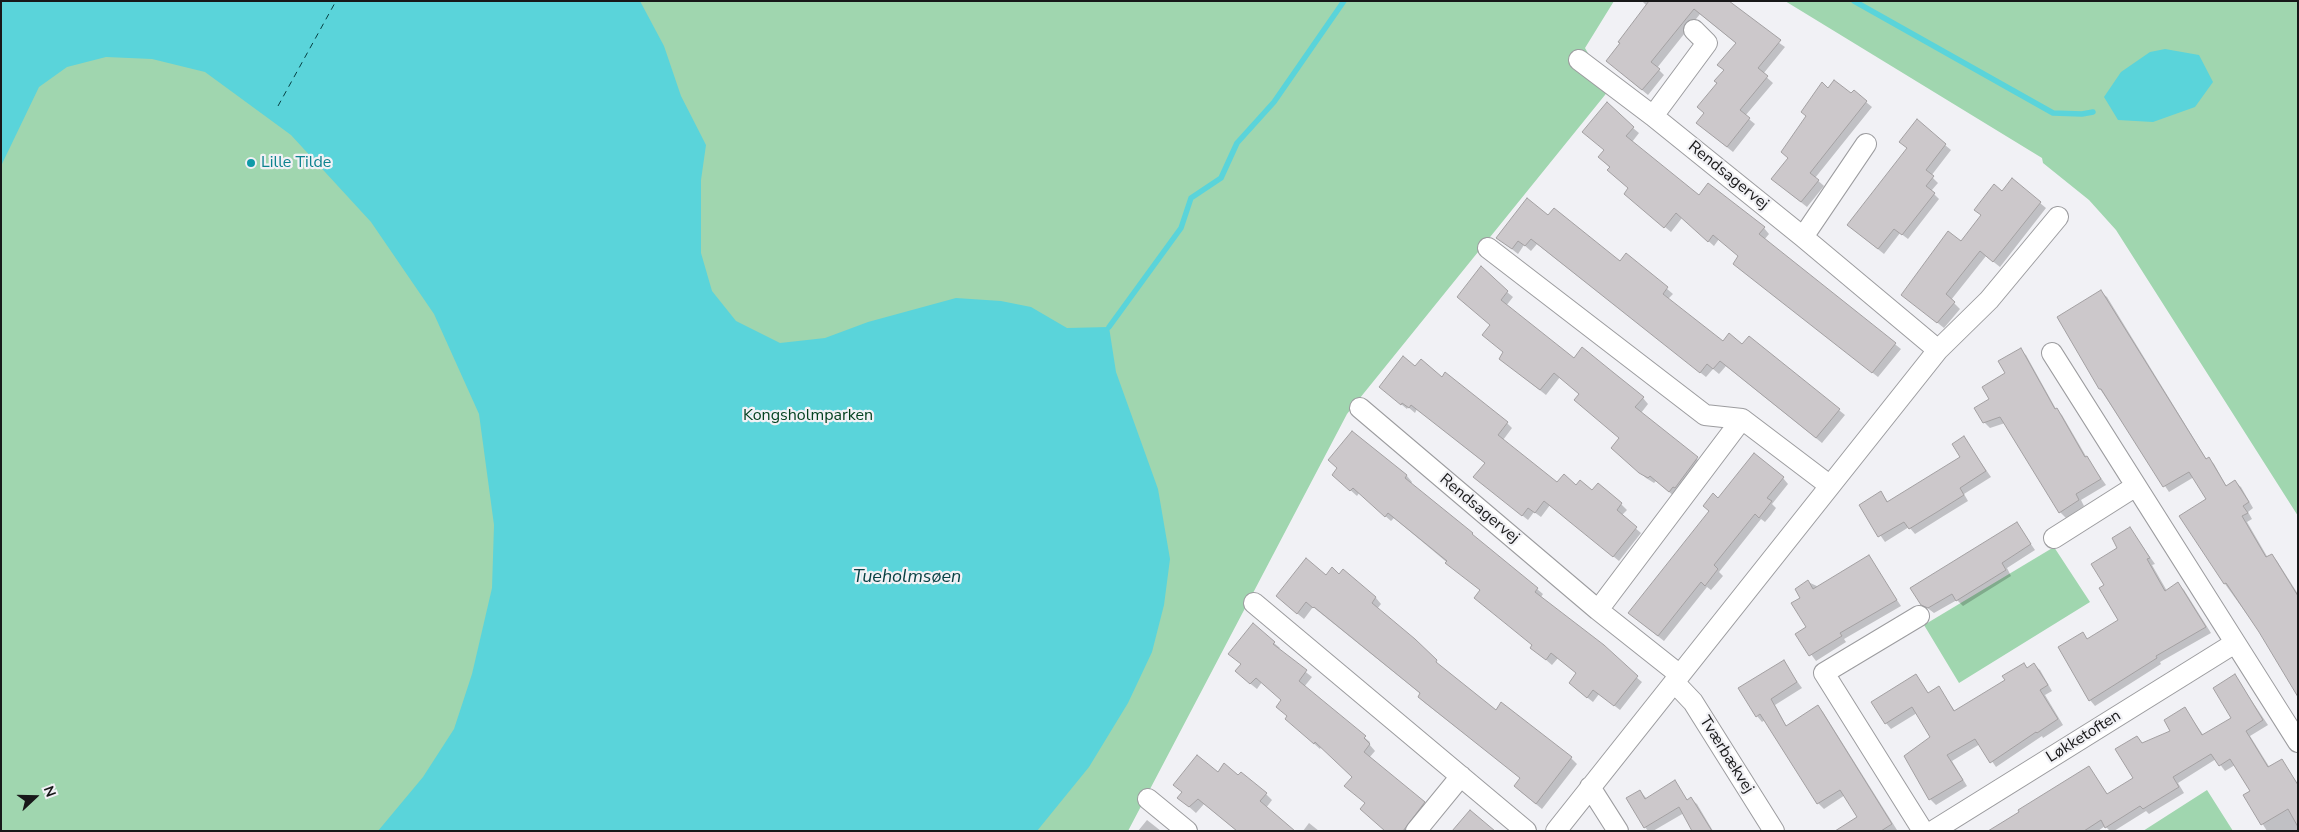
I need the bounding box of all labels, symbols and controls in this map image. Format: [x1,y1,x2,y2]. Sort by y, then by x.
street label: Rendsagervej [1684,138,1772,214]
place label: Lille Tilde [261,153,331,173]
marker: Lille Tilde [245,157,257,169]
park label: Kongsholmparken [743,406,873,426]
street label: Rendsagervej [1435,470,1523,548]
water label: Tueholmsøen [853,567,961,589]
street label: Løkketoften [2043,707,2125,767]
street label: Tværbækvej [1695,713,1757,797]
north arrow [10,772,60,822]
text: N [39,783,60,800]

